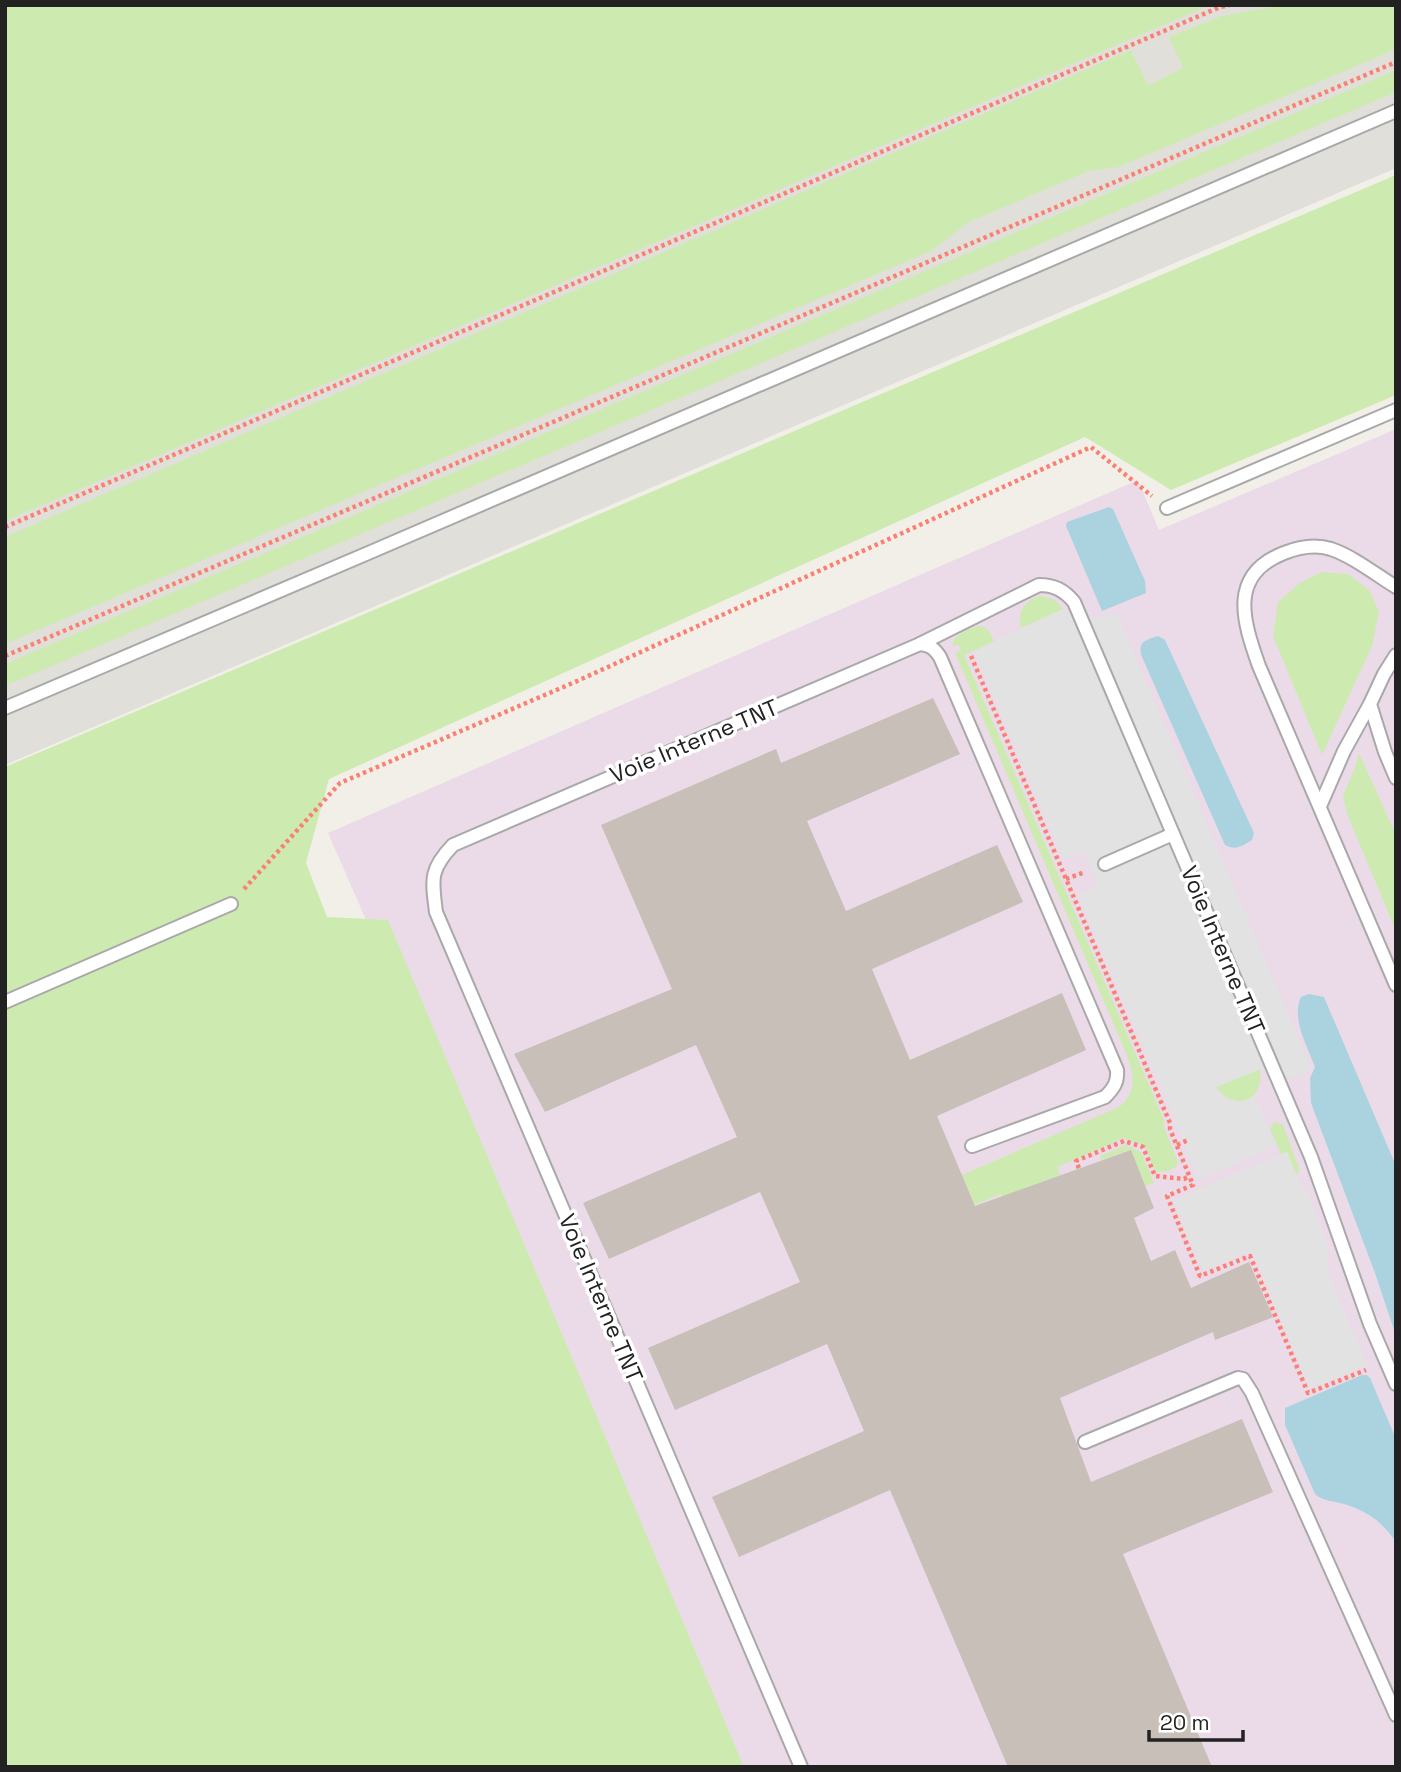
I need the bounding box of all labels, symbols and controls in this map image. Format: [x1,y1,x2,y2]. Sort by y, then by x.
street label: Voie Interne TNT [605,692,783,790]
street label: Voie Interne TNT [1174,861,1272,1039]
street label: Voie Interne TNT [552,1209,650,1387]
scale bar [1149,1698,1244,1742]
text: 20 m [1160,1709,1210,1736]

